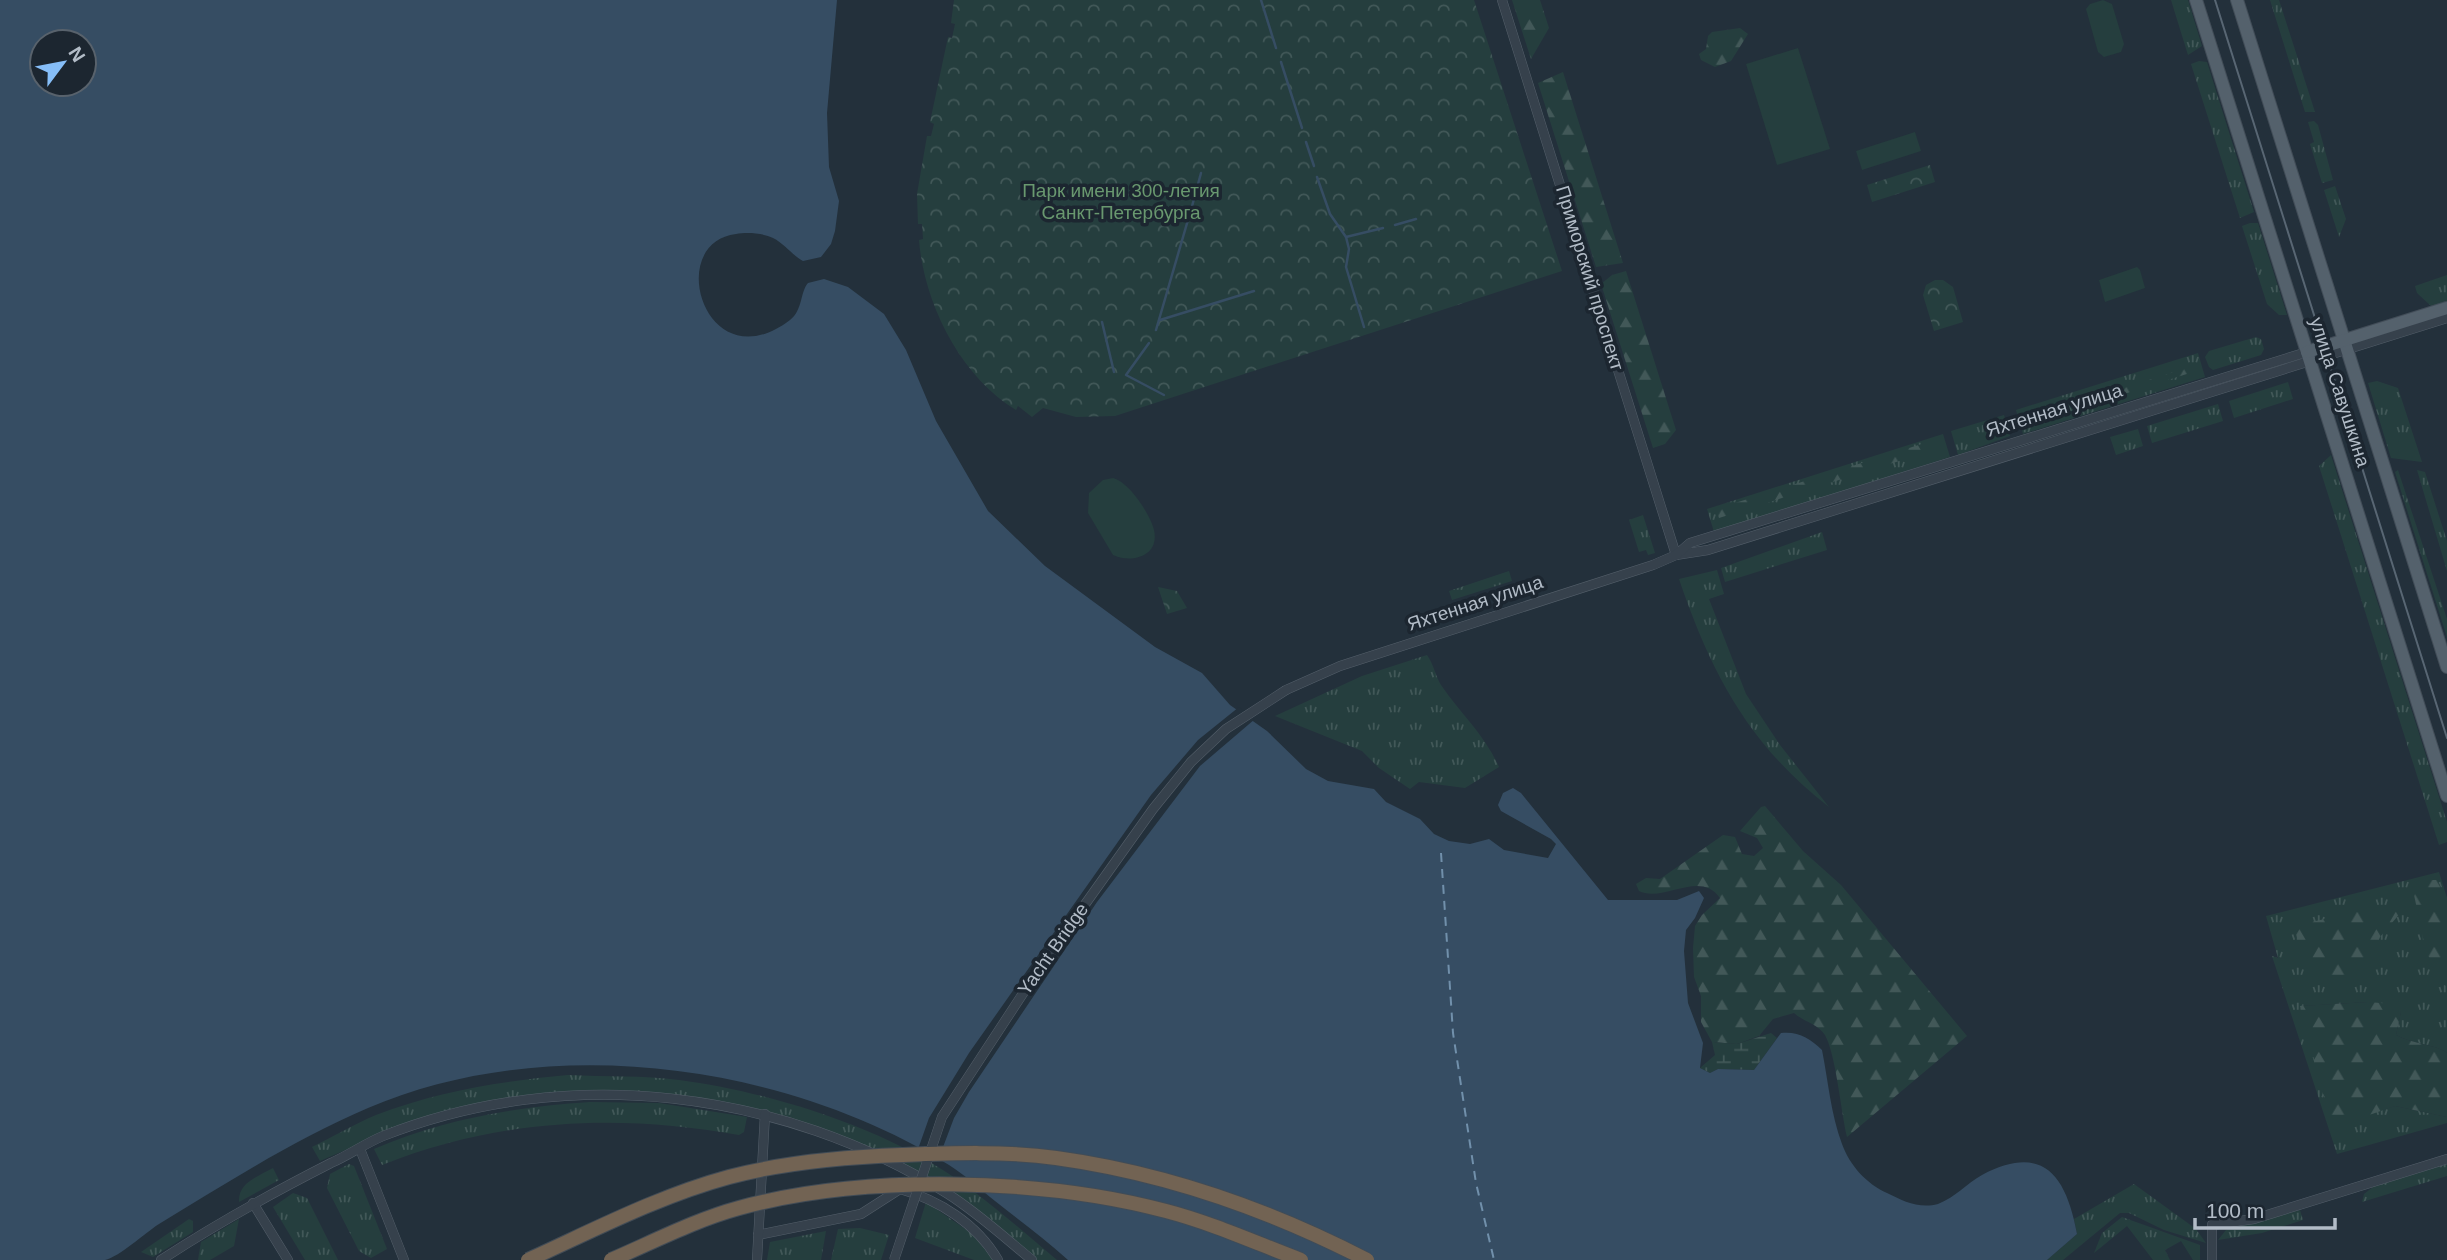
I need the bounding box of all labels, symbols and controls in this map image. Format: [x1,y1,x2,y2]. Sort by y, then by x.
north arrow [28,28,98,98]
text: N [64,43,90,66]
park label: Парк имени 300-летия Санкт-Петербурга [1022,180,1220,223]
street label: Приморский проспект [1552,183,1628,373]
street label: улица Савушкина [2306,314,2374,470]
street label: Яхтенная улица [1983,379,2125,441]
street label: Яхтенная улица [1405,571,1546,635]
street label: Yacht Bridge [1014,899,1092,999]
scale bar [2195,1186,2335,1230]
text: 100 m [2206,1199,2264,1222]

